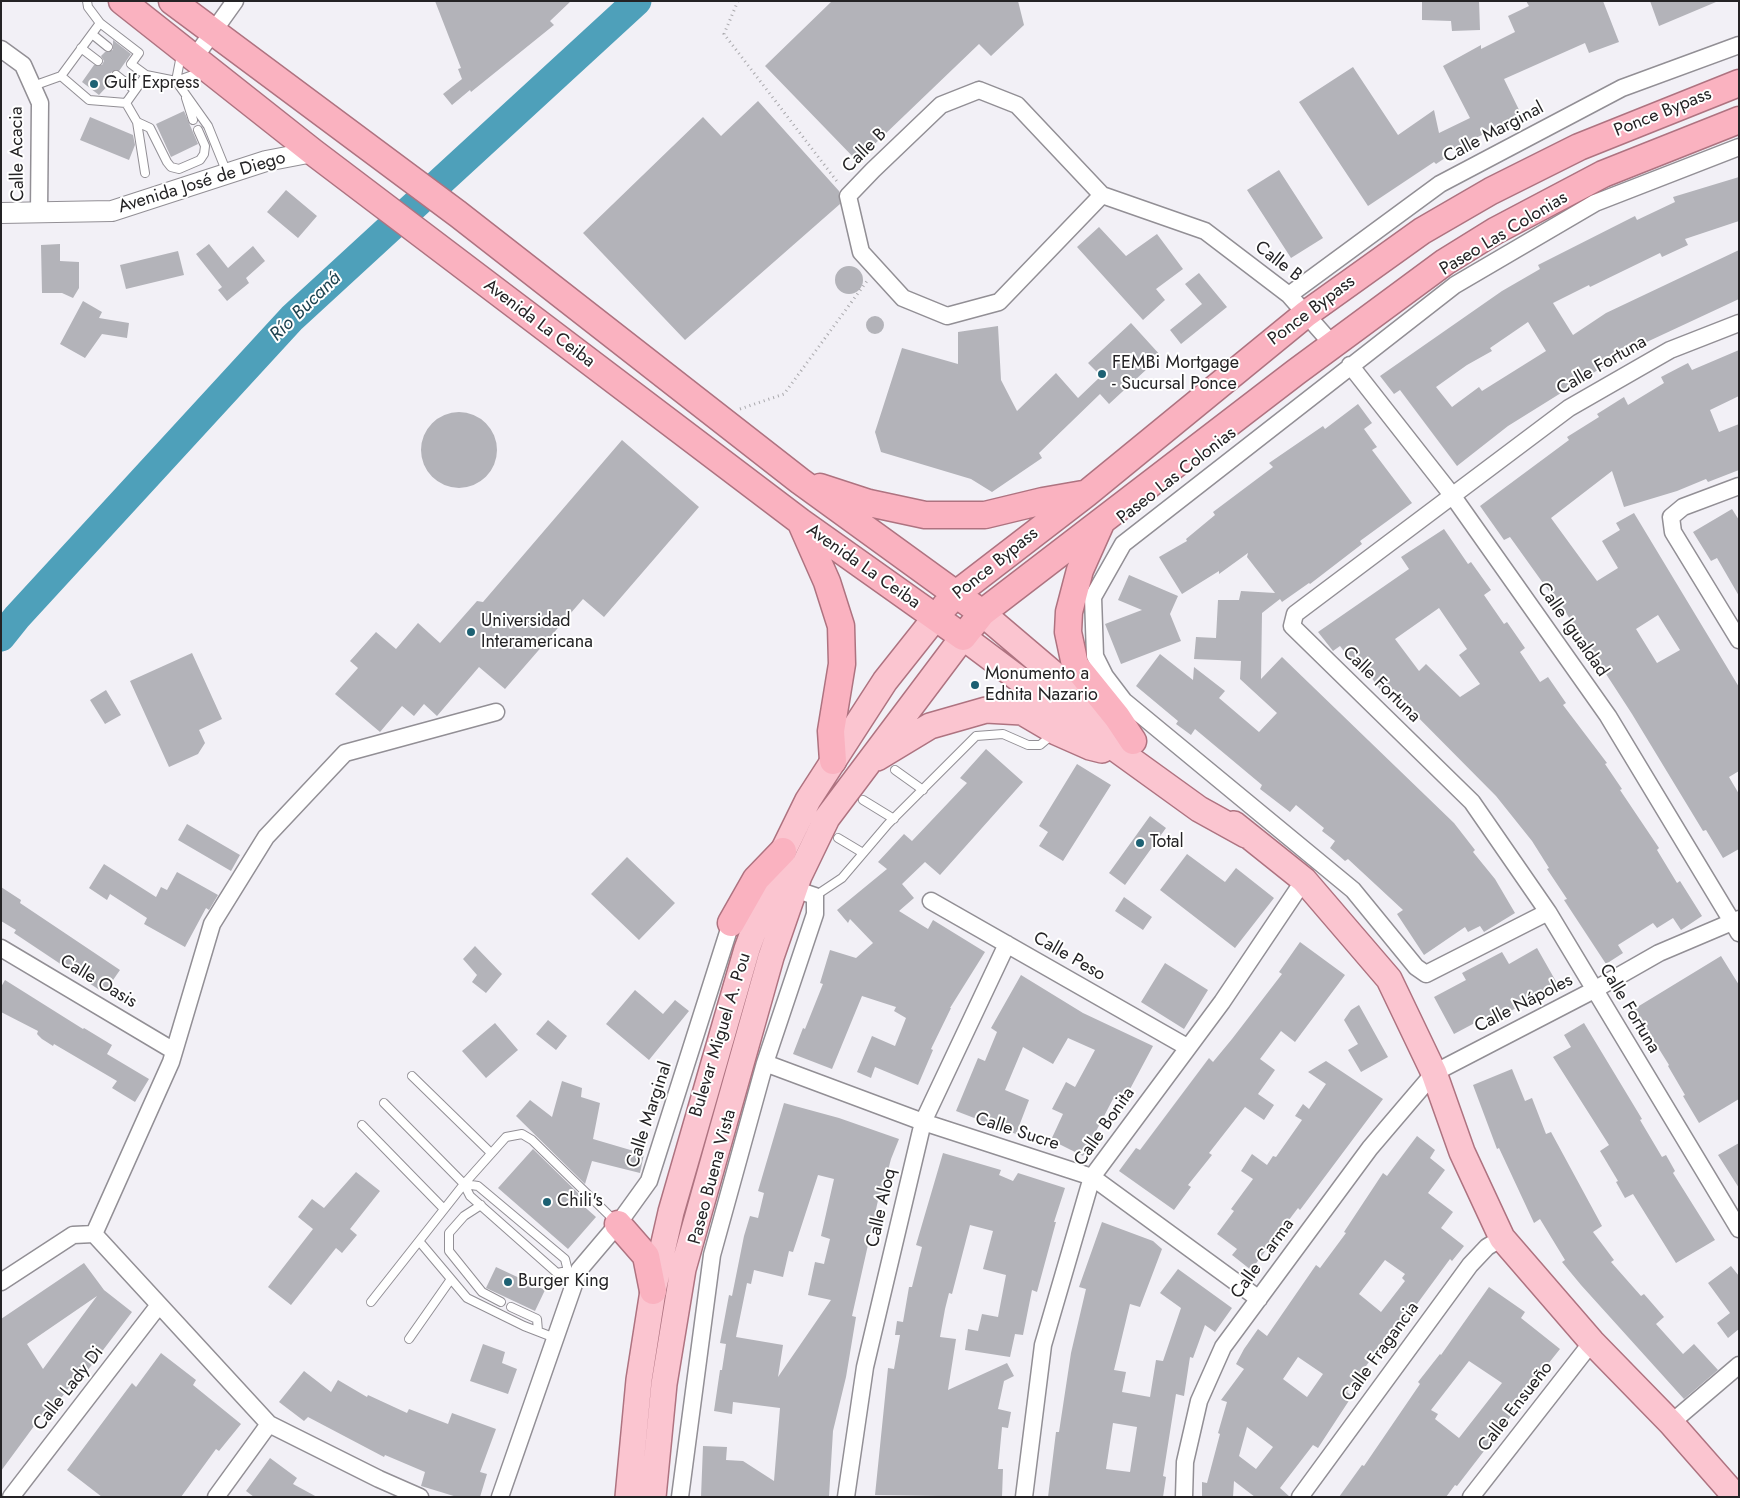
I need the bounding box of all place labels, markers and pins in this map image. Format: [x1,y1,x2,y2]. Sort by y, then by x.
place label: Gulf Express [104,73,199,95]
marker: Gulf Express [88,78,100,90]
place label: FEMBi Mortgage - Sucursal Ponce [1112,353,1239,396]
marker: FEMBi Mortgage - Sucursal Ponce [1096,368,1108,380]
place label: Universidad Interamericana [481,611,593,654]
marker: Universidad Interamericana [465,626,477,638]
place label: Monumento a Ednita Nazario [985,664,1098,706]
marker: Monumento a Ednita Nazario [969,679,981,691]
place label: Total [1150,832,1184,854]
marker: Total [1134,837,1146,849]
place label: Chili's [557,1191,603,1213]
marker: Chili's [541,1196,553,1208]
place label: Burger King [518,1271,609,1293]
marker: Burger King [502,1276,514,1288]

